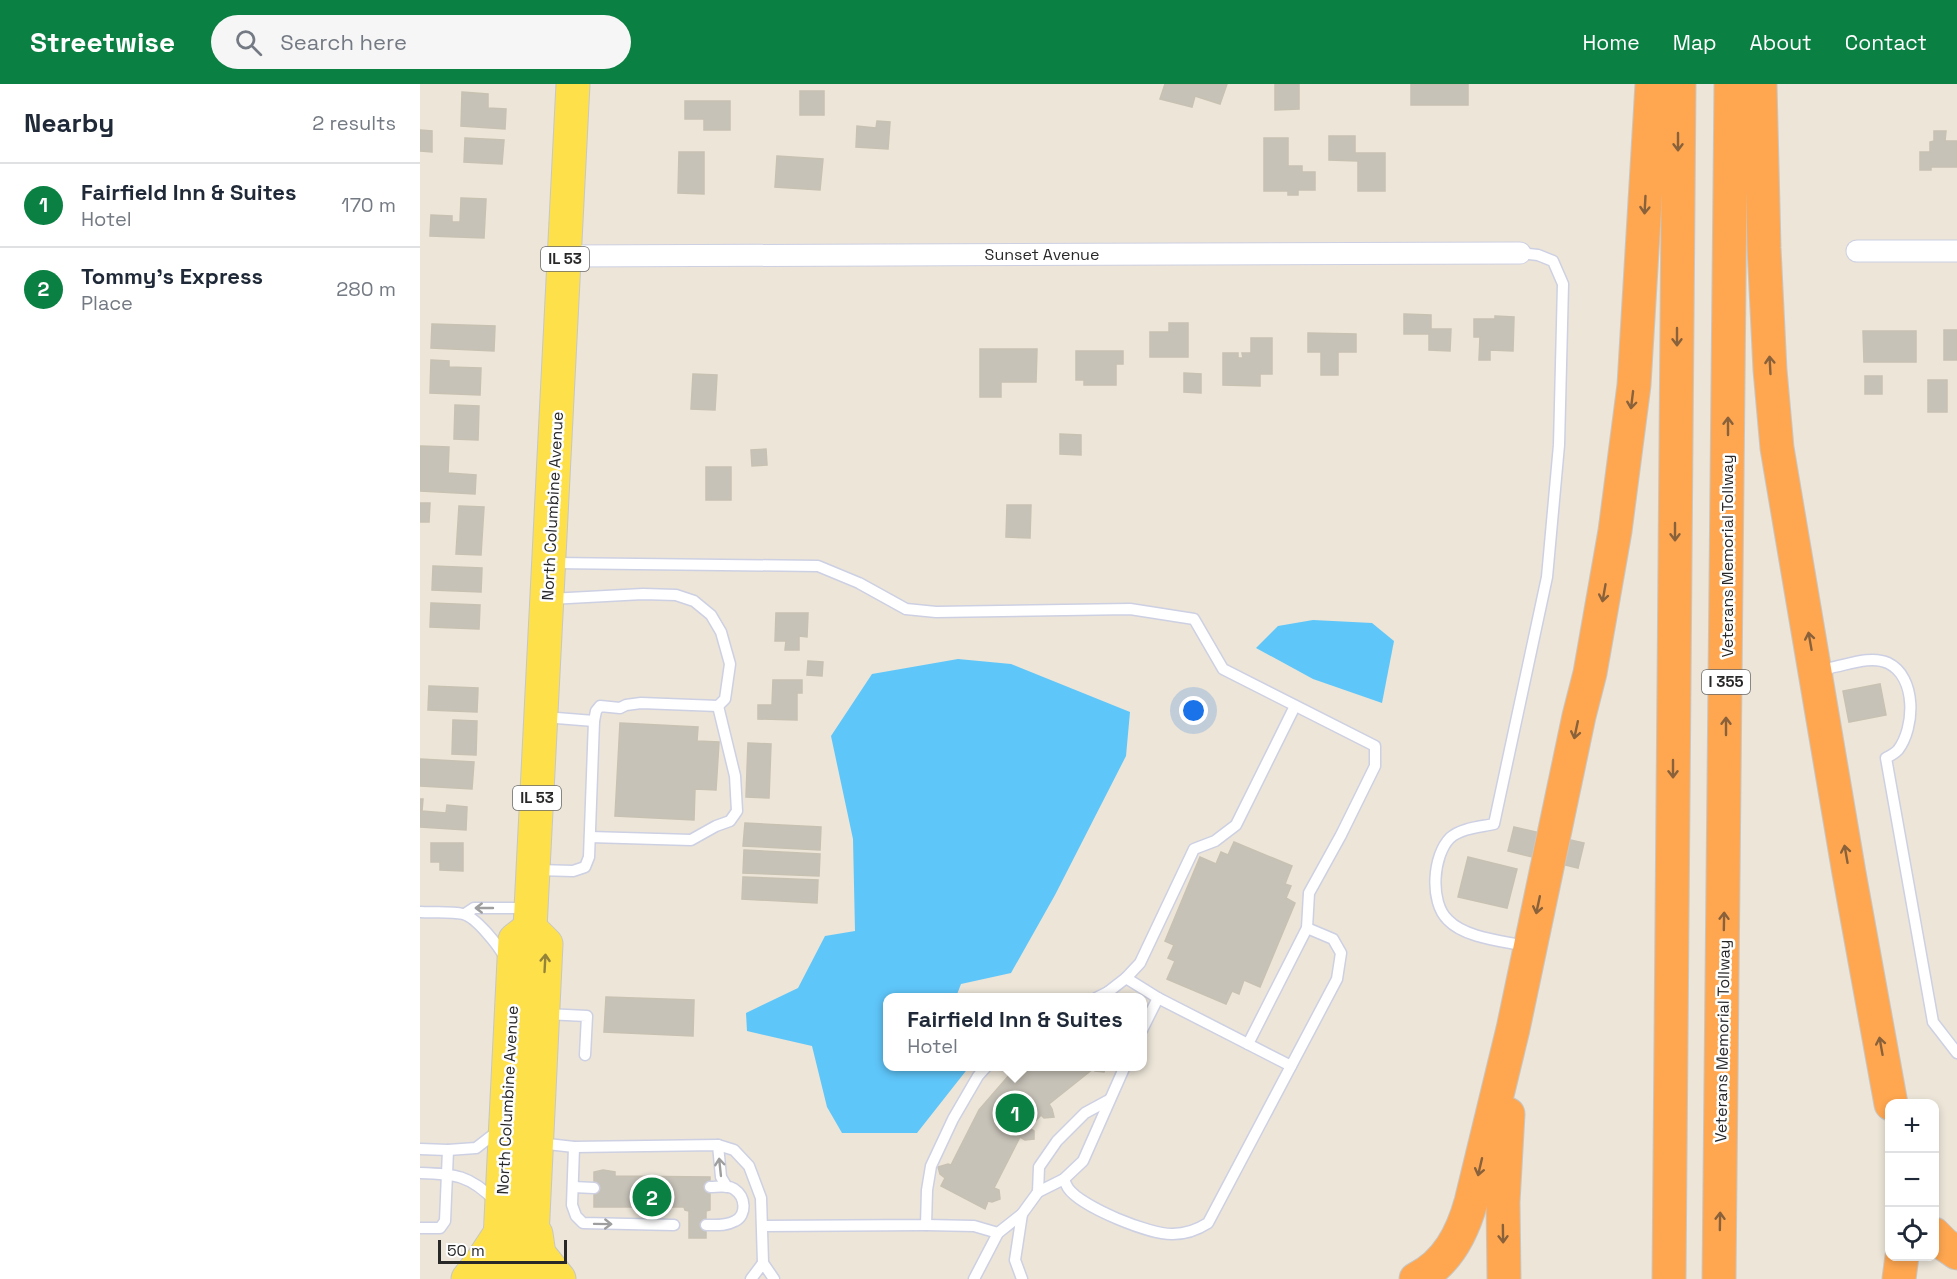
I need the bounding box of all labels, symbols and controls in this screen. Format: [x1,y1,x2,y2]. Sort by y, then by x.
search box [211,15,631,69]
text: Streetwise [30,24,175,60]
icon: search [232,26,265,59]
text: Search here [280,28,407,56]
text: Home [1582,29,1640,56]
text: Map [1673,29,1717,56]
text: About [1750,29,1812,56]
text: Contact [1845,29,1927,56]
text: Nearby [24,106,114,140]
text: 2 results [312,110,396,136]
one-way arrow [1672,132,1684,152]
text: Fairfield Inn & Suites [81,178,297,206]
text: 1 [39,192,48,218]
text: 170 m [341,192,396,218]
one-way arrow [1639,195,1650,215]
text: Hotel [81,206,132,232]
street label: Sunset Avenue [985,244,1099,265]
road number: IL 53 [541,247,589,271]
text: Tommy's Express [81,262,263,290]
text: 2 [38,276,49,302]
text: 280 m [336,276,396,302]
text: Place [81,290,133,316]
one-way arrow [1671,327,1683,347]
one-way arrow [1764,356,1775,376]
one-way arrow [1627,389,1638,409]
street label: North Columbine Avenue [537,411,568,601]
one-way arrow [1722,416,1734,436]
street label: Veterans Memorial Tollway [1717,454,1738,658]
one-way arrow [1669,522,1681,542]
one-way arrow [1598,582,1609,602]
one-way arrow [1804,632,1815,651]
road number: I 355 [1702,670,1750,694]
your location [1179,696,1208,725]
one-way arrow [1720,716,1731,736]
one-way arrow [1570,719,1581,739]
one-way arrow [1668,759,1679,779]
road number: IL 53 [513,786,561,810]
one-way arrow [1840,845,1851,864]
one-way arrow [1532,895,1543,914]
one-way arrow [475,902,495,914]
one-way arrow [1718,911,1730,931]
street label: Veterans Memorial Tollway [1710,939,1735,1143]
one-way arrow [540,953,551,973]
popup [883,993,1147,1071]
street label: North Columbine Avenue [492,1005,523,1195]
text: Fairfield Inn & Suites [907,1005,1123,1033]
text: Hotel [907,1033,958,1059]
one-way arrow [1875,1037,1886,1056]
pin: 1 [996,1090,1034,1136]
map controls [1885,1099,1939,1261]
button: + [1885,1099,1939,1153]
button: − [1885,1153,1939,1207]
one-way arrow [714,1157,725,1177]
one-way arrow [1473,1157,1485,1176]
pin: 2 [632,1174,672,1220]
button: locate [1885,1207,1939,1261]
one-way arrow [1715,1211,1726,1231]
one-way arrow [593,1218,613,1229]
one-way arrow [1497,1223,1509,1243]
scale bar [438,1237,567,1264]
text: 50 m [447,1240,485,1261]

